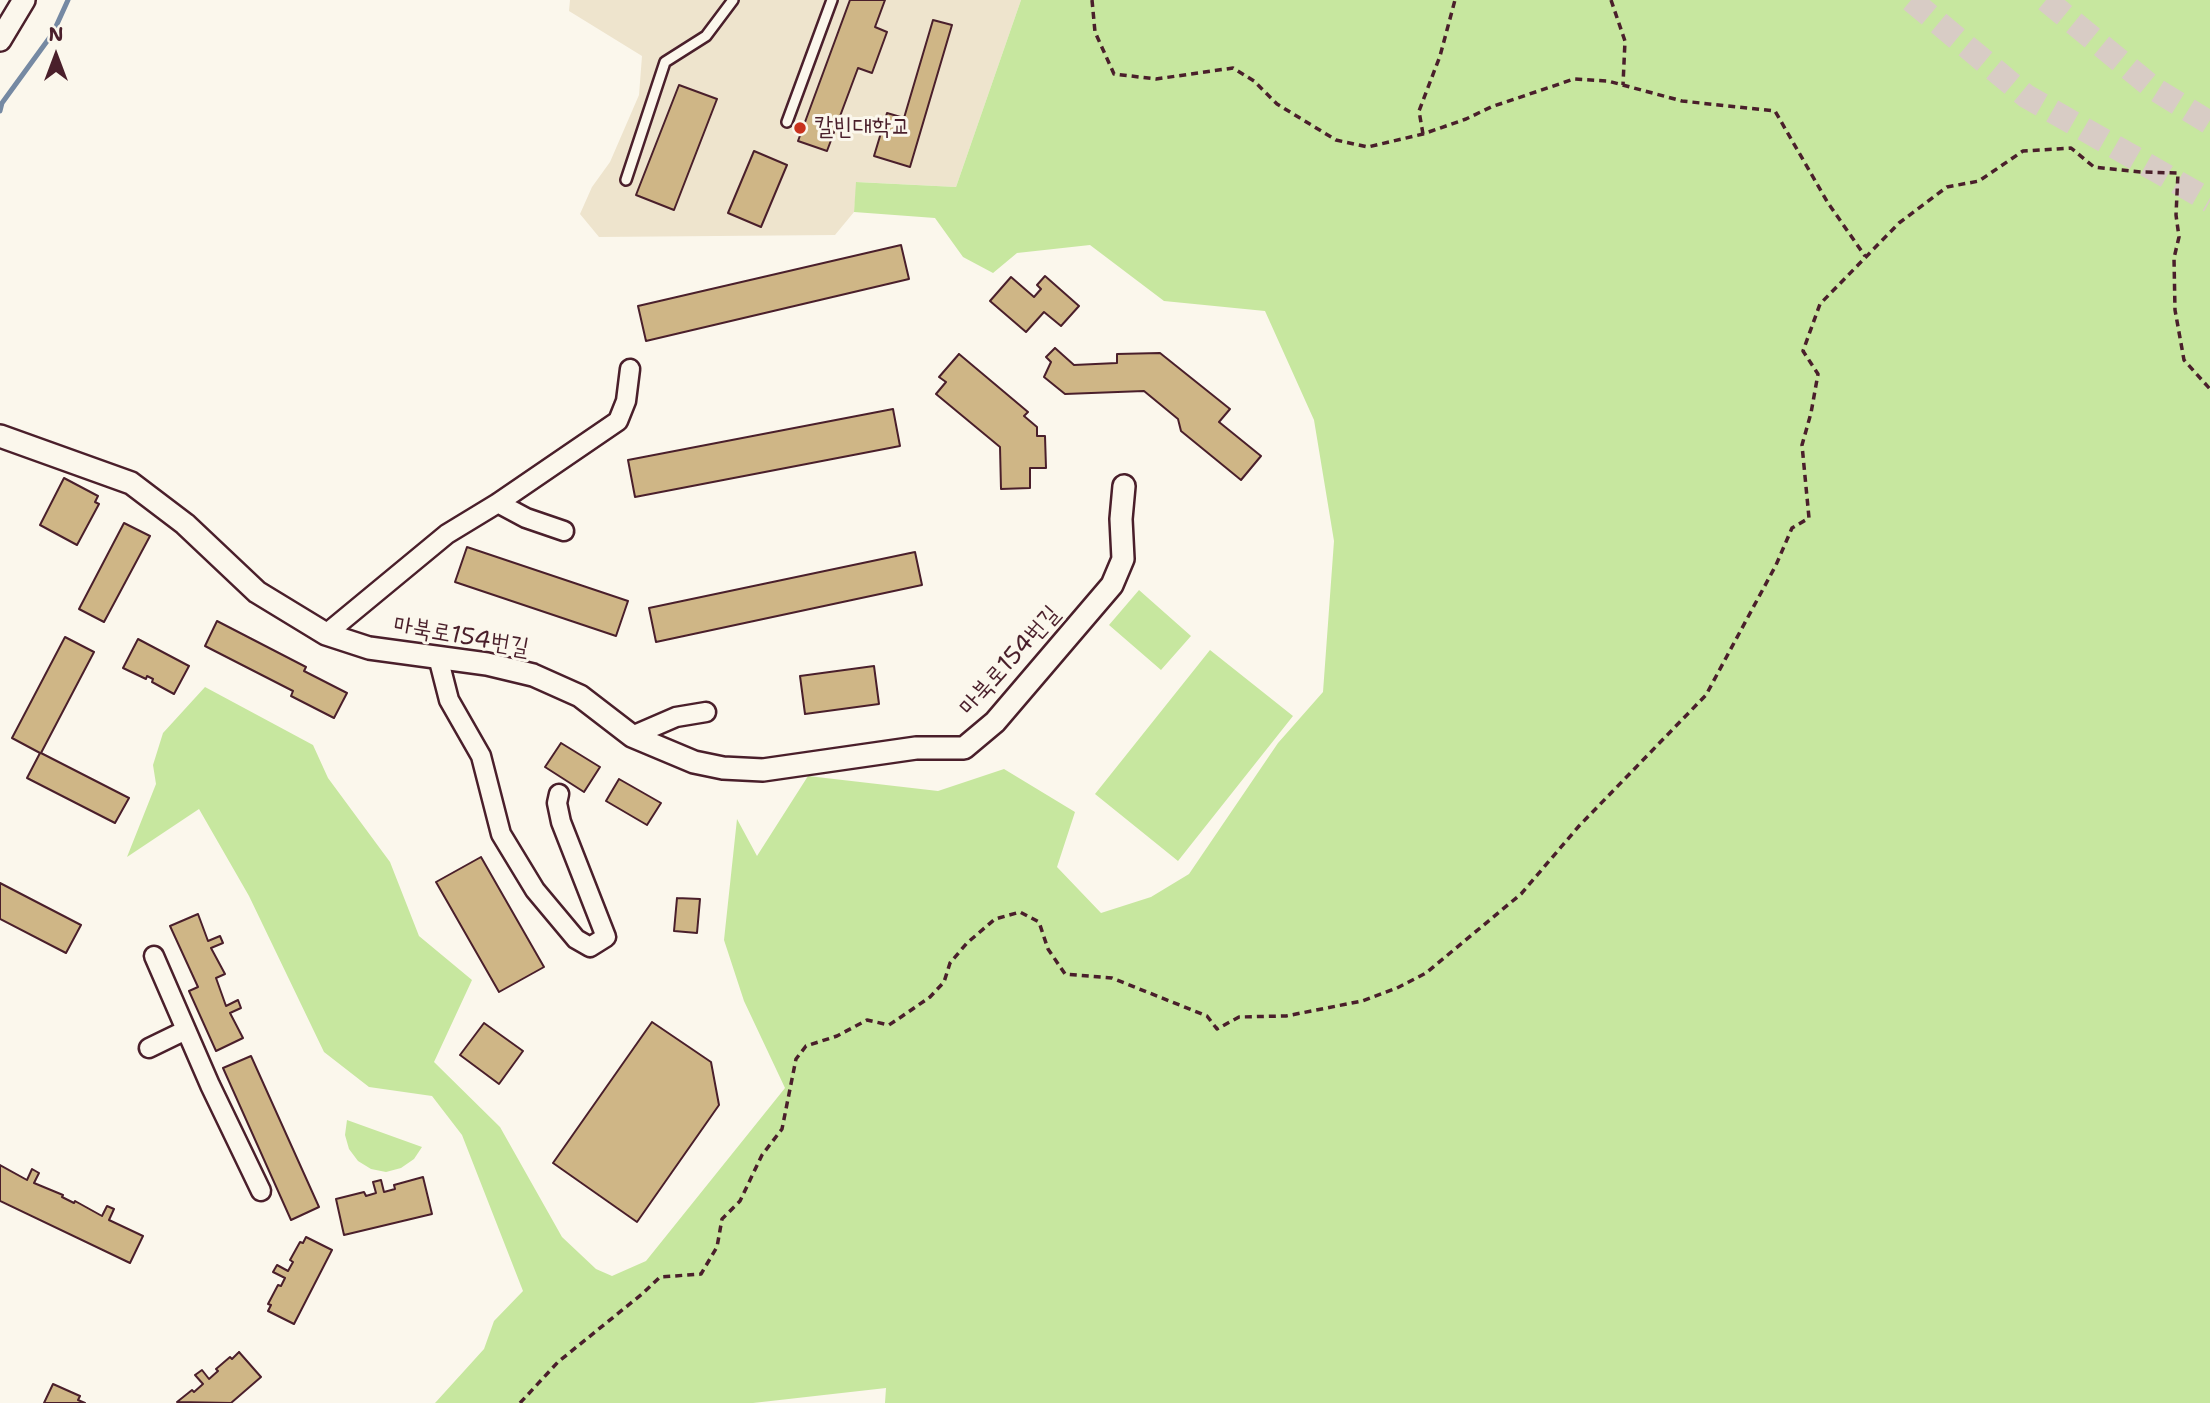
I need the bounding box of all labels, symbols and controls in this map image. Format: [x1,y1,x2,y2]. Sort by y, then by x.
north arrow [21,21,91,91]
text: N [48,22,64,47]
place label: 칼빈대학교 [814,114,911,142]
marker: 칼빈대학교 [792,120,808,136]
street label: 마북로154번길 [953,600,1067,722]
street label: 마북로154번길 [391,611,531,663]

